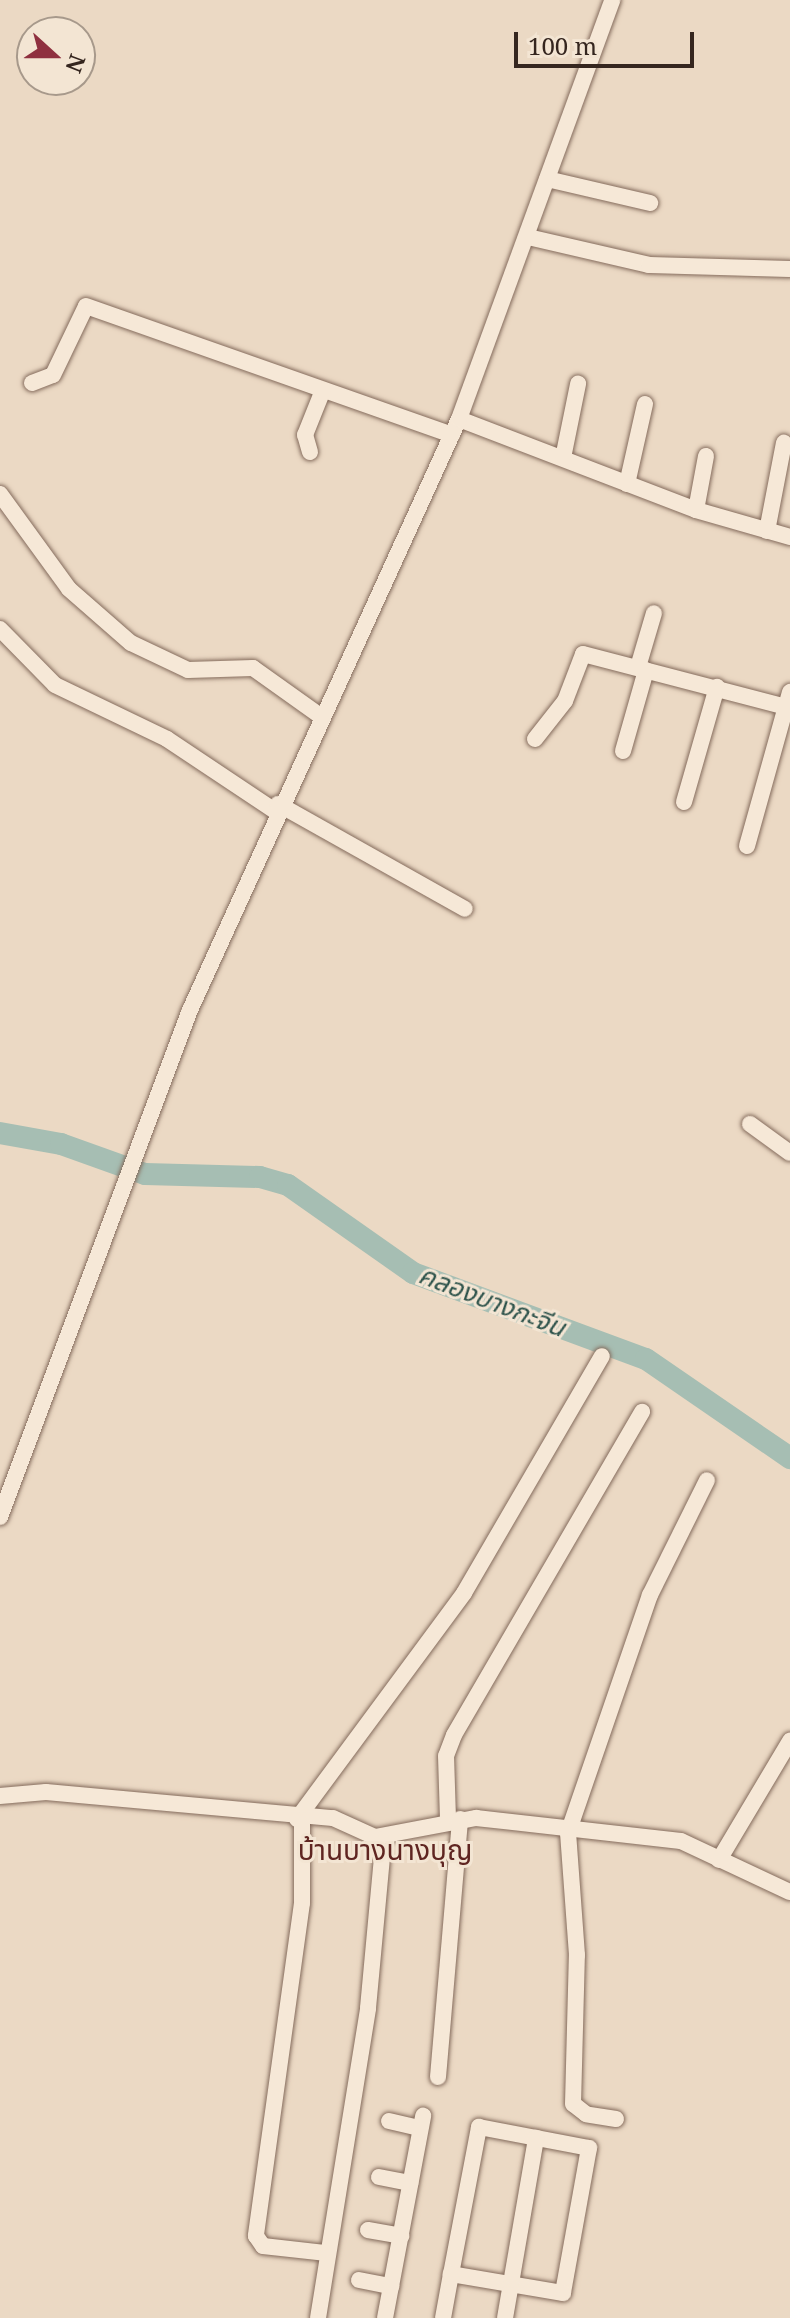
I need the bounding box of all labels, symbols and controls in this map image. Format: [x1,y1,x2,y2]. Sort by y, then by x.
north arrow [16,16,96,96]
scale bar [518,16,698,66]
text: 100 m [528,29,597,62]
text: N [59,50,94,77]
water label: คลองบางกะจีน [414,1259,570,1343]
district label: บ้านบางนางบุญ [298,1832,472,1866]

